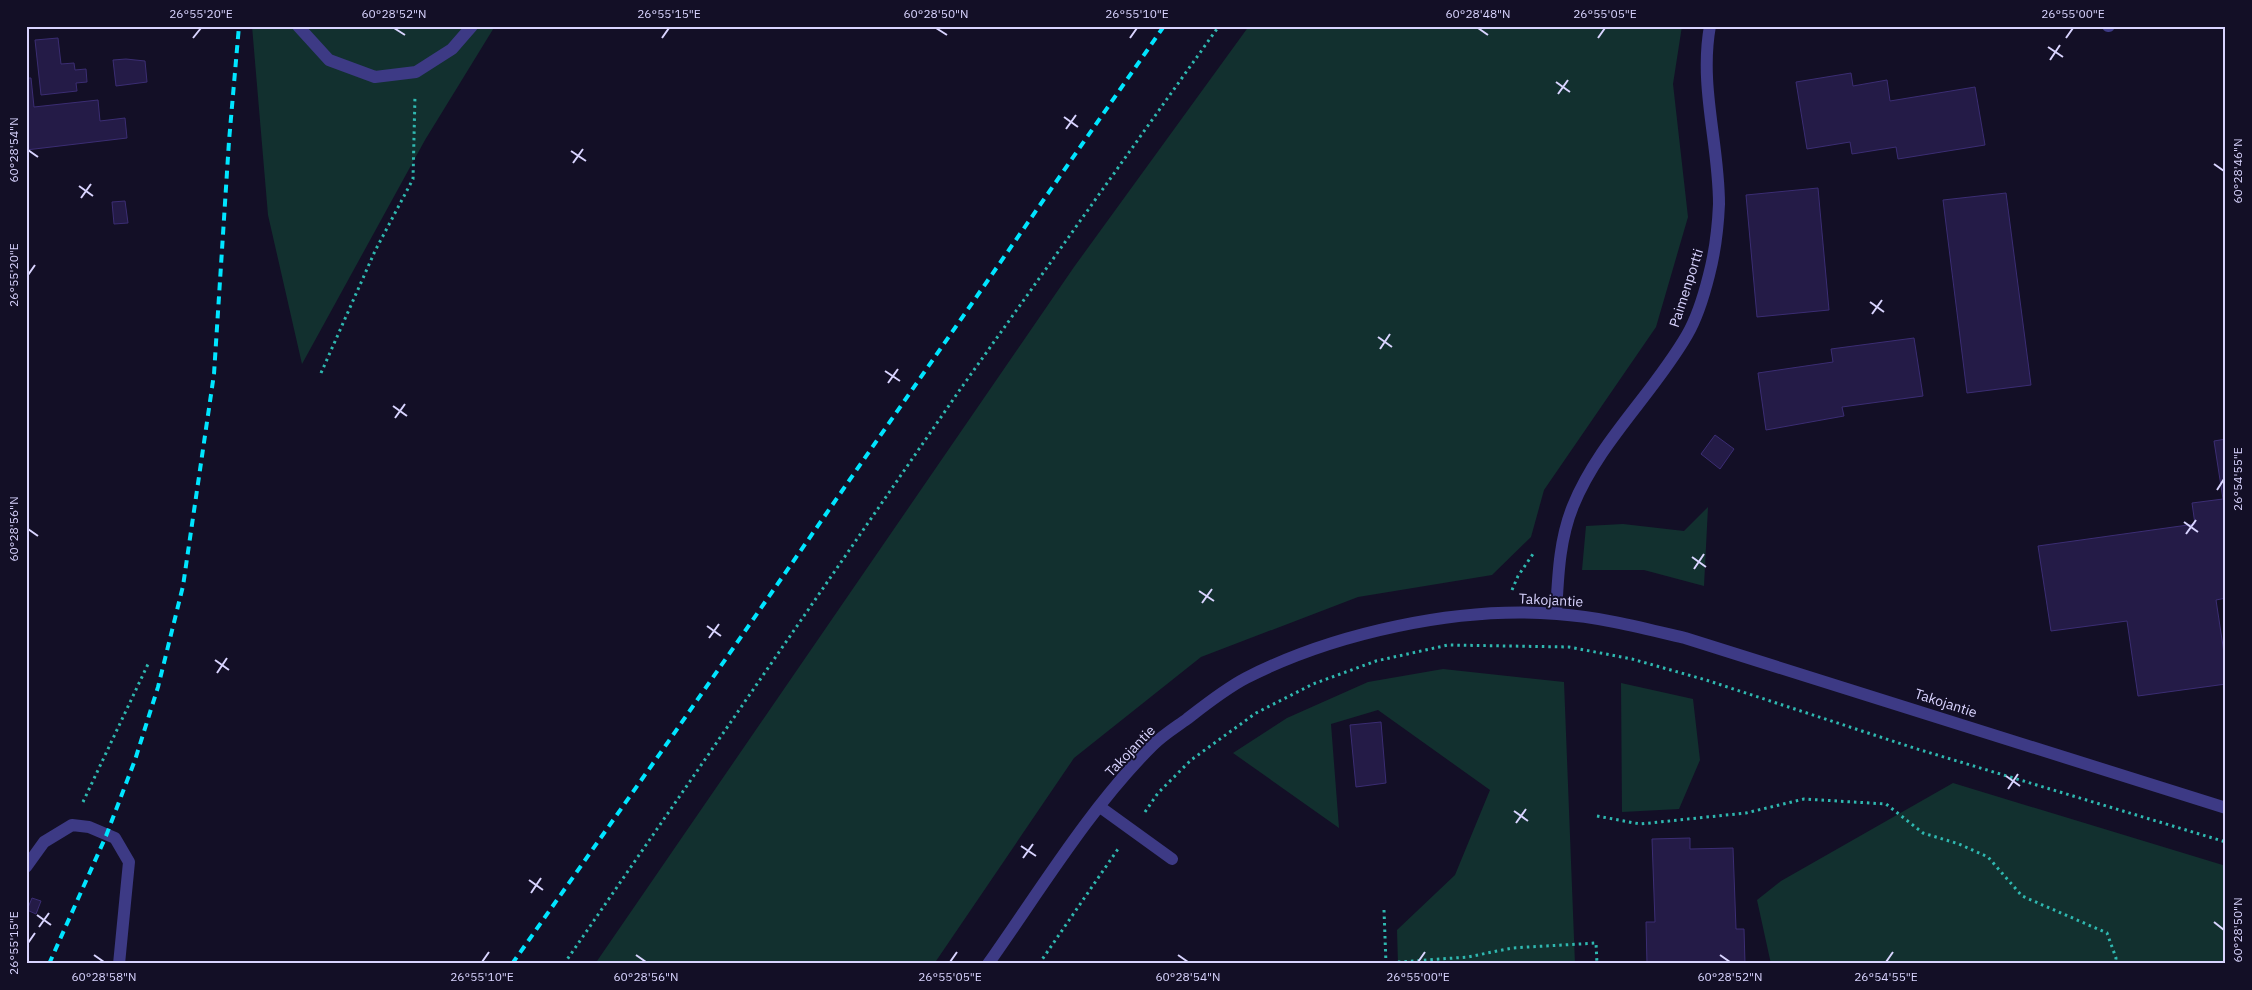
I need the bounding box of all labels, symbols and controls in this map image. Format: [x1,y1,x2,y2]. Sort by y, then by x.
text: 26°55'20"E [169,6,233,21]
text: 60°28'52"N [361,6,427,21]
text: 26°55'15"E [637,6,701,21]
text: 60°28'50"N [903,6,969,21]
text: 26°55'10"E [1105,6,1169,21]
text: 60°28'48"N [1445,6,1511,21]
text: 26°55'05"E [1573,6,1637,21]
text: 26°55'00"E [2041,6,2105,21]
text: 60°28'54"N [6,117,21,183]
text: 60°28'46"N [2230,138,2245,204]
text: 26°55'20"E [6,243,21,307]
street label: Paimenportti [1665,246,1707,330]
text: 26°54'55"E [2230,447,2245,511]
text: 60°28'56"N [6,496,21,562]
street label: Takojantie [1518,589,1584,611]
street label: Takojantie [1913,684,1980,722]
street label: Takojantie [1101,721,1159,780]
text: 60°28'50"N [2230,897,2245,963]
text: 26°55'15"E [6,911,21,975]
text: 60°28'58"N [71,969,137,984]
text: 26°55'10"E [450,969,514,984]
text: 60°28'56"N [613,969,679,984]
text: 26°55'05"E [918,969,982,984]
text: 60°28'54"N [1155,969,1221,984]
text: 26°55'00"E [1386,969,1450,984]
text: 60°28'52"N [1697,969,1763,984]
text: 26°54'55"E [1854,969,1918,984]

